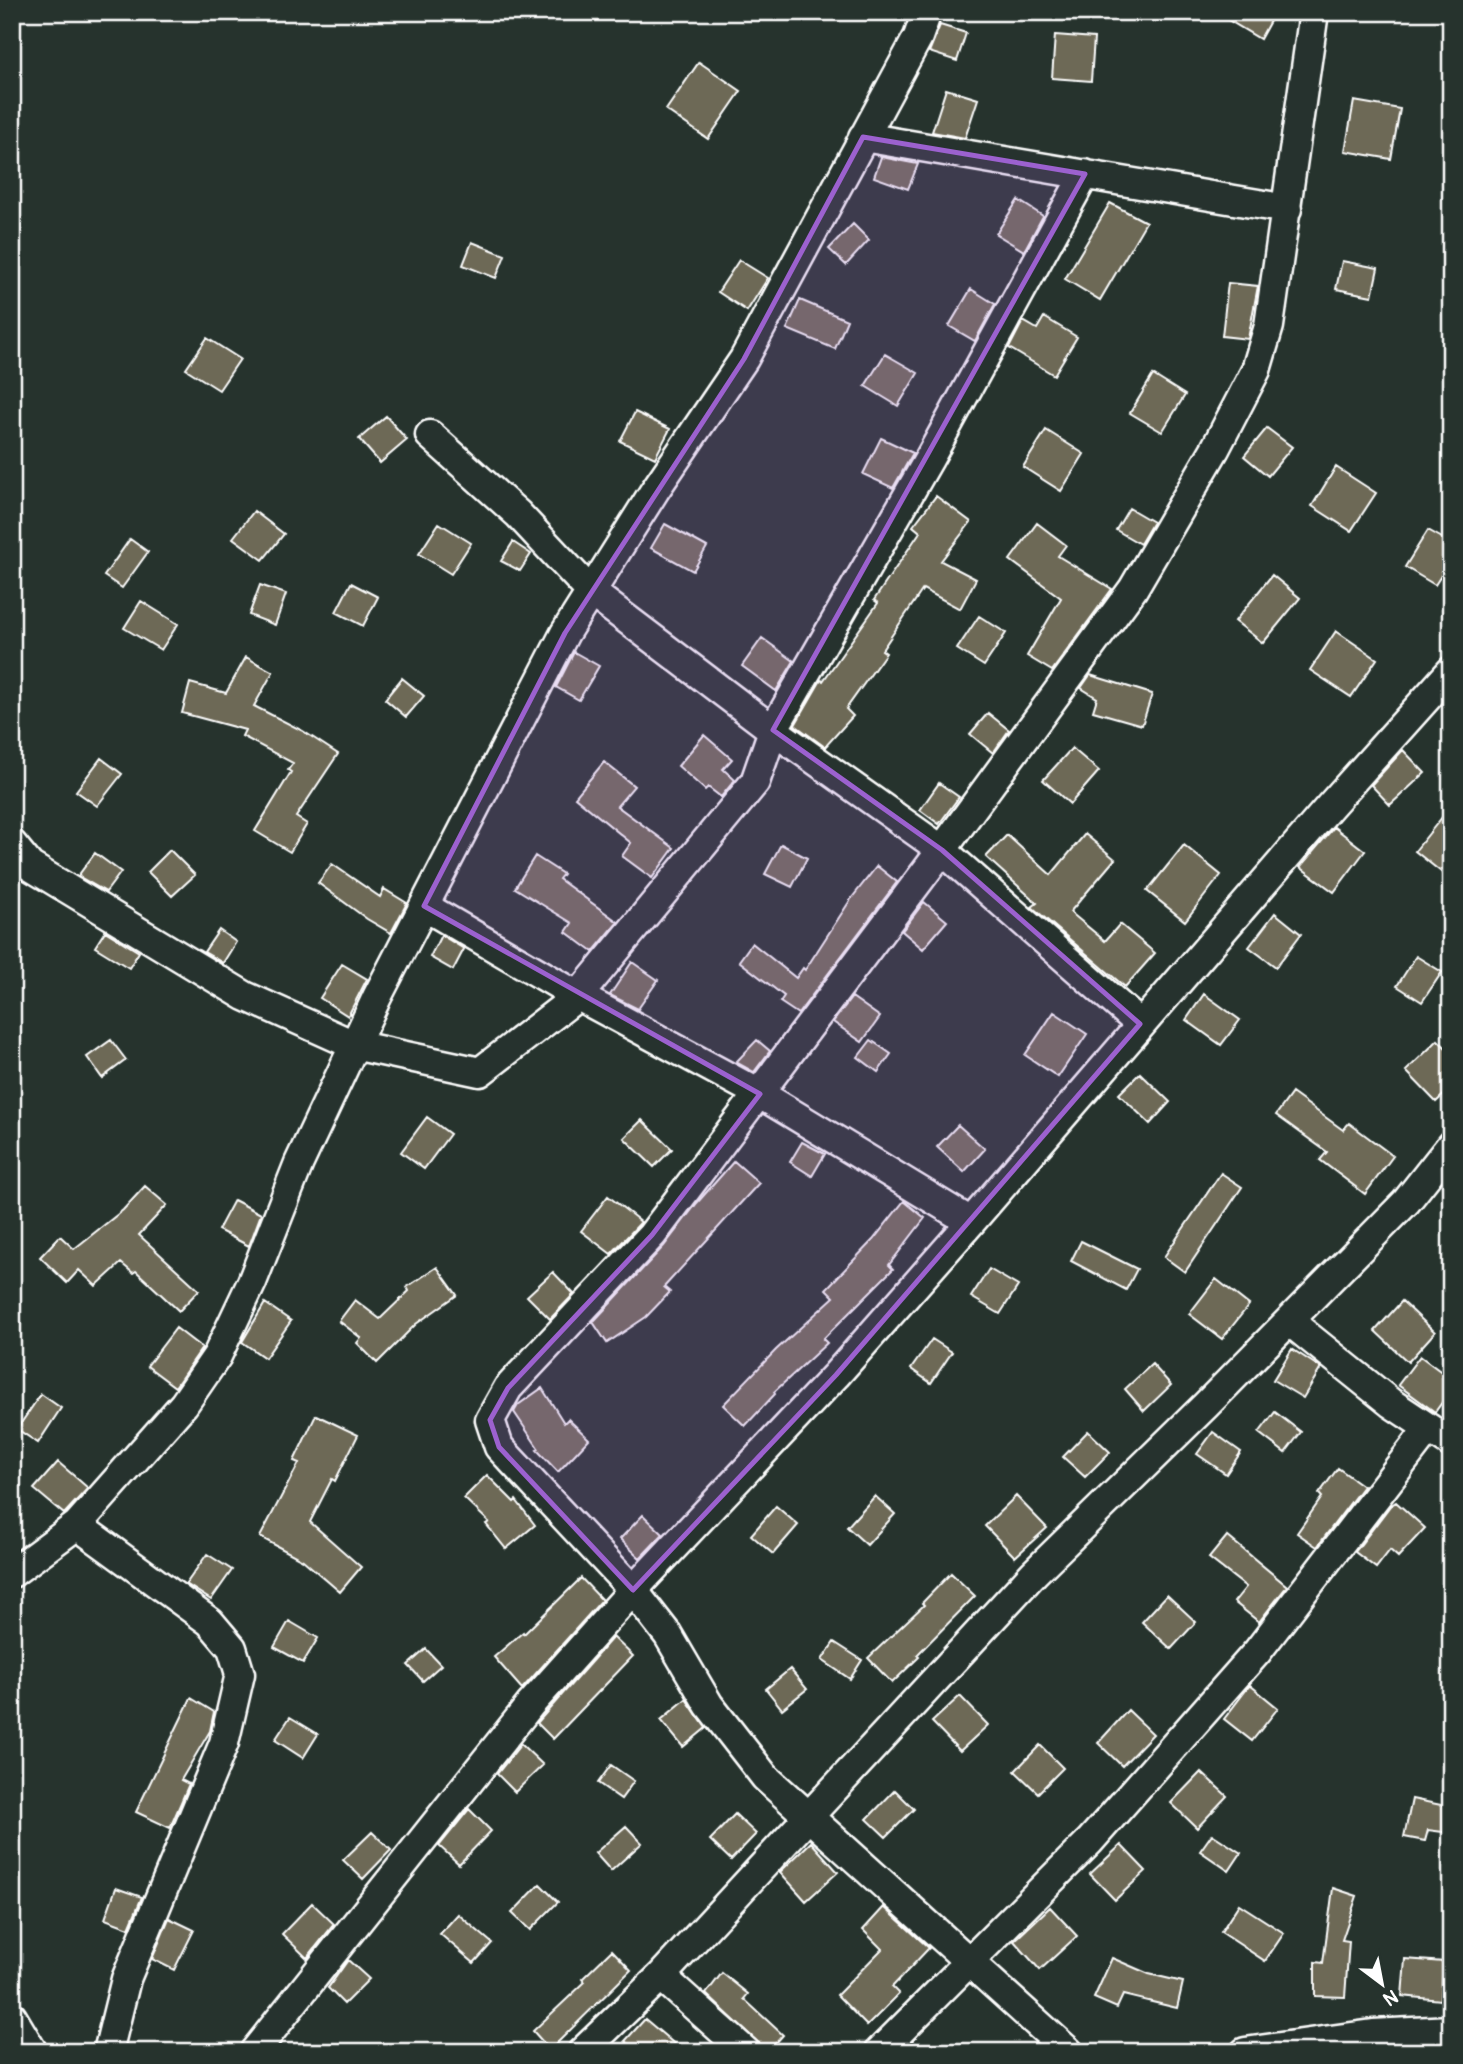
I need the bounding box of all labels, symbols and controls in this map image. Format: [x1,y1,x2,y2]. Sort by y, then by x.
north arrow [1348,1948,1418,2018]
text: N [1379,1984,1402,2011]

